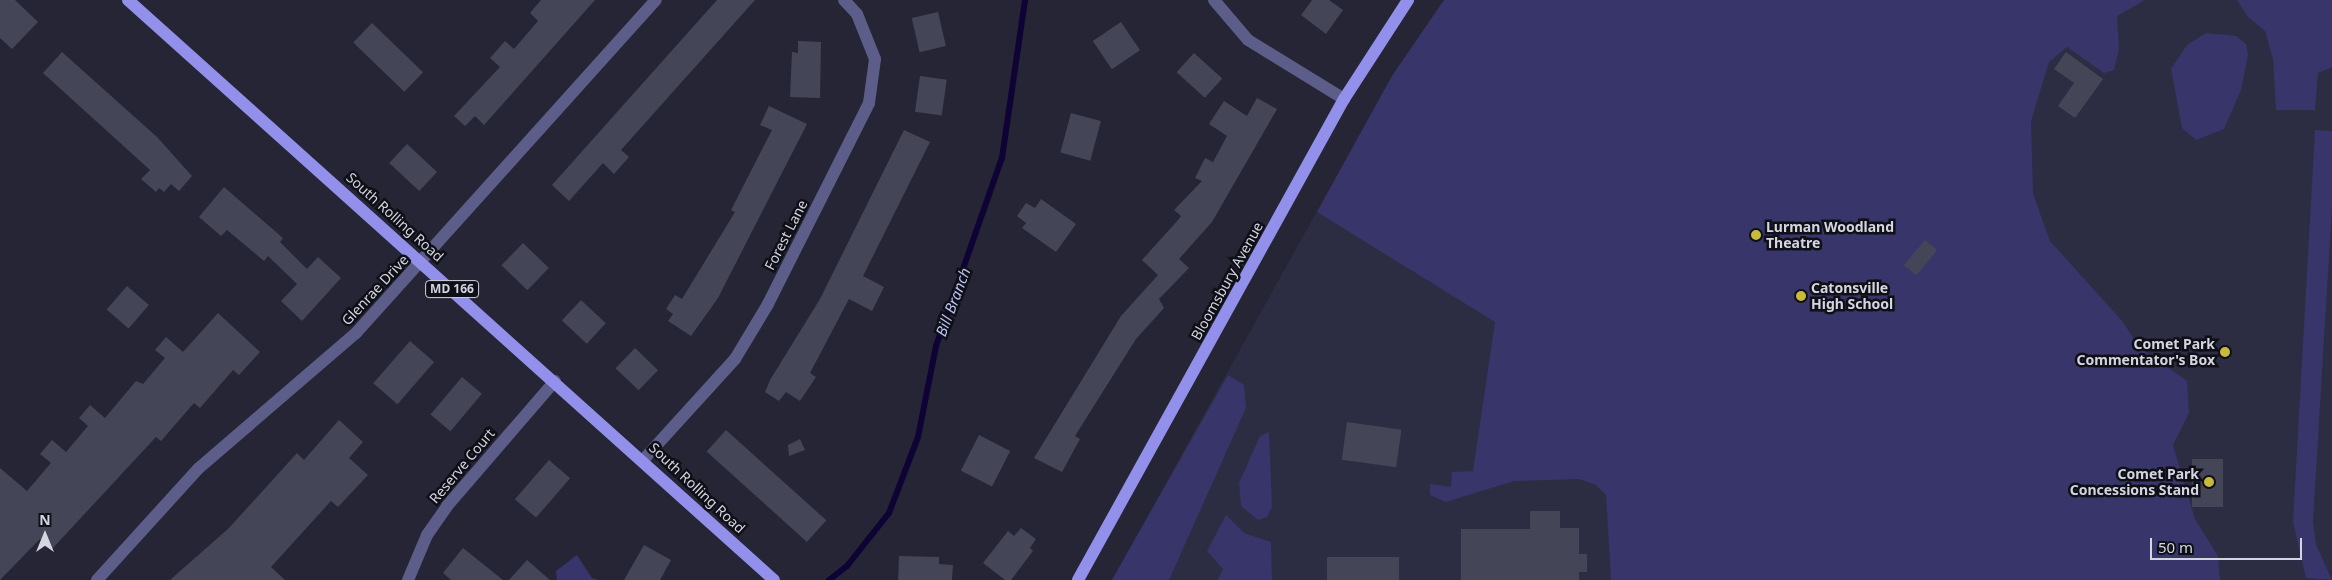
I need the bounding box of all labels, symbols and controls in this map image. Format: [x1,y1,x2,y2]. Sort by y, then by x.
street label: South Rolling Road [343,169,447,265]
street label: Forest Lane [761,197,811,273]
street label: Bloomsbury Avenue [1188,219,1266,343]
place label: Lurman Woodland Theatre [1766,219,1894,252]
marker: Lurman Woodland Theatre [1750,229,1762,241]
street label: Glenrae Drive [338,251,412,329]
water label: Bill Branch [932,265,974,339]
road number: MD 166 [424,280,480,298]
place label: Catonsville High School [1811,280,1893,312]
marker: Catonsville High School [1795,290,1807,302]
place label: Comet Park Commentator's Box [2077,336,2215,368]
marker: Comet Park Commentator's Box [2219,346,2231,358]
street label: Reserve Court [426,425,498,507]
street label: South Rolling Road [646,439,748,537]
place label: Comet Park Concessions Stand [2070,466,2199,498]
marker: Comet Park Concessions Stand [2203,476,2215,488]
north arrow [20,510,70,560]
text: N [39,510,51,529]
scale bar [2152,528,2304,560]
text: 50 m [2158,537,2193,557]

